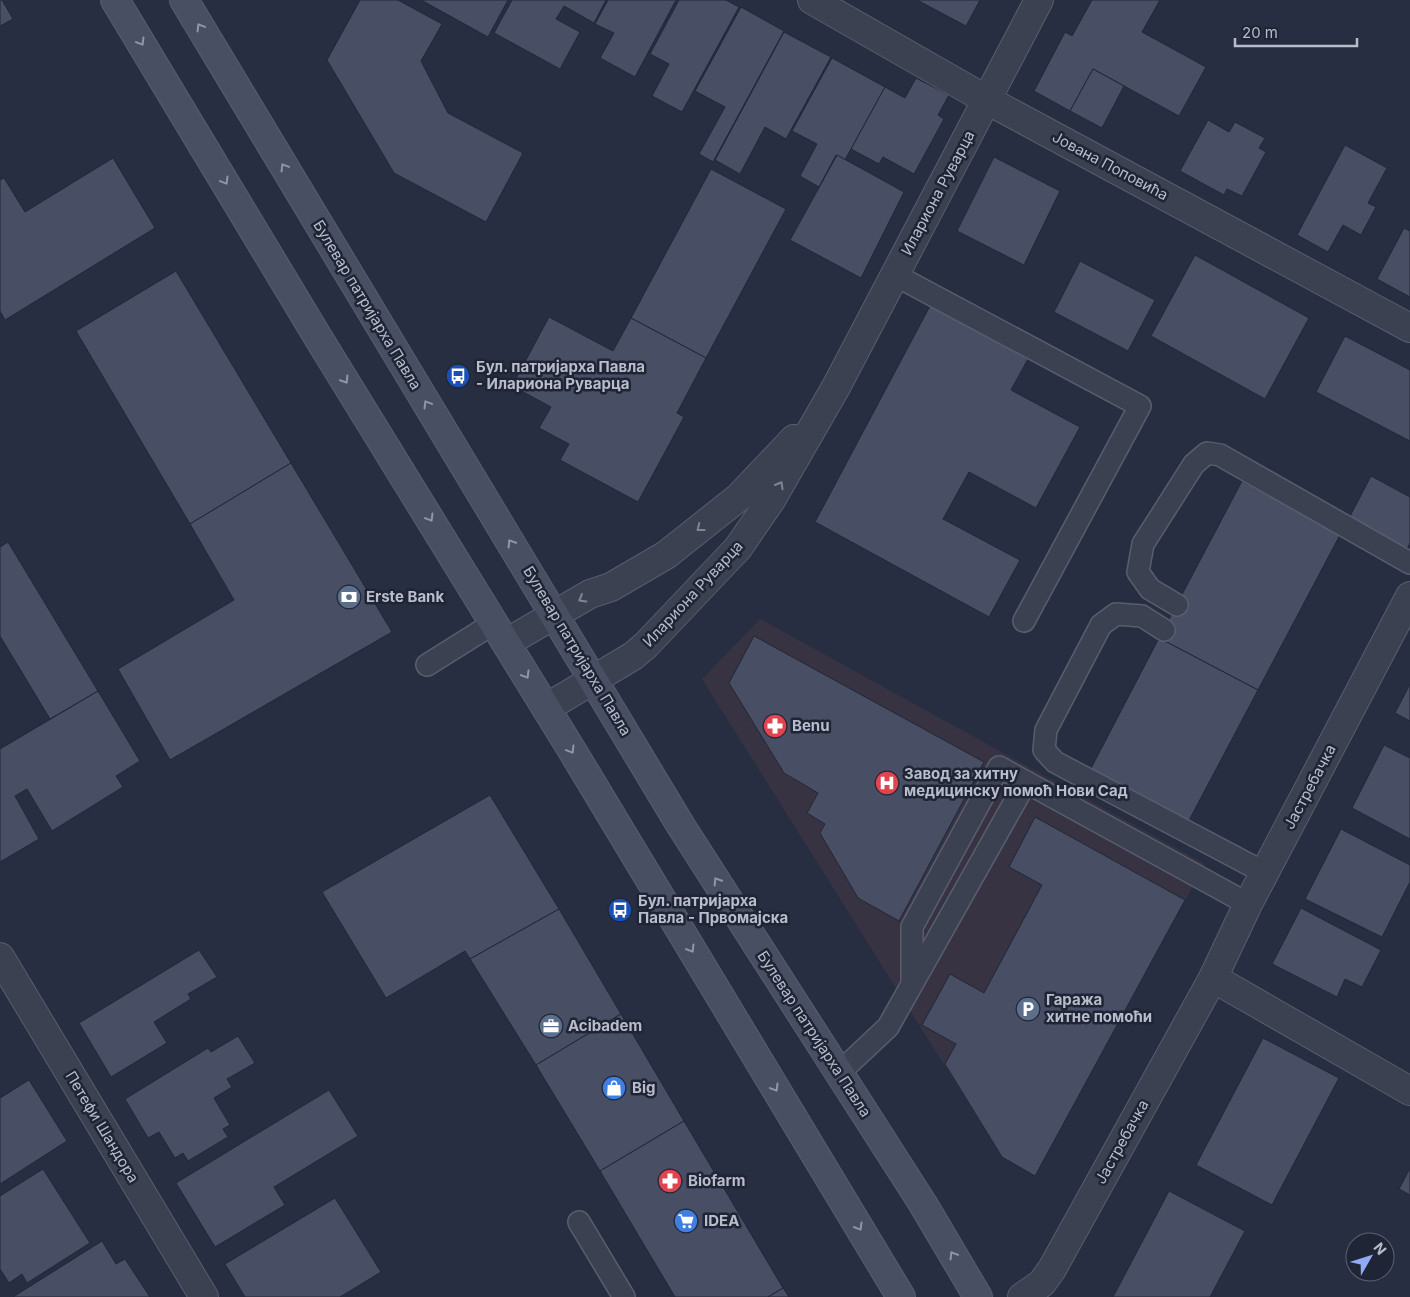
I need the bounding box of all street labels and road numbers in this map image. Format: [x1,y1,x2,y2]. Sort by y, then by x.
street label: Илариона Руварца [897,127,978,258]
street label: Јована Поповића [1049,127,1171,204]
street label: Булевар патријарха Павла [309,217,426,393]
street label: Илариона Руварца [638,537,747,651]
street label: Булевар патријарха Павла [519,563,636,739]
street label: Јастребачка [1279,741,1340,832]
street label: Булевар патријарха Павла [753,947,875,1120]
street label: Петефи Шандора [62,1068,143,1186]
street label: Јастребачка [1091,1096,1152,1187]

